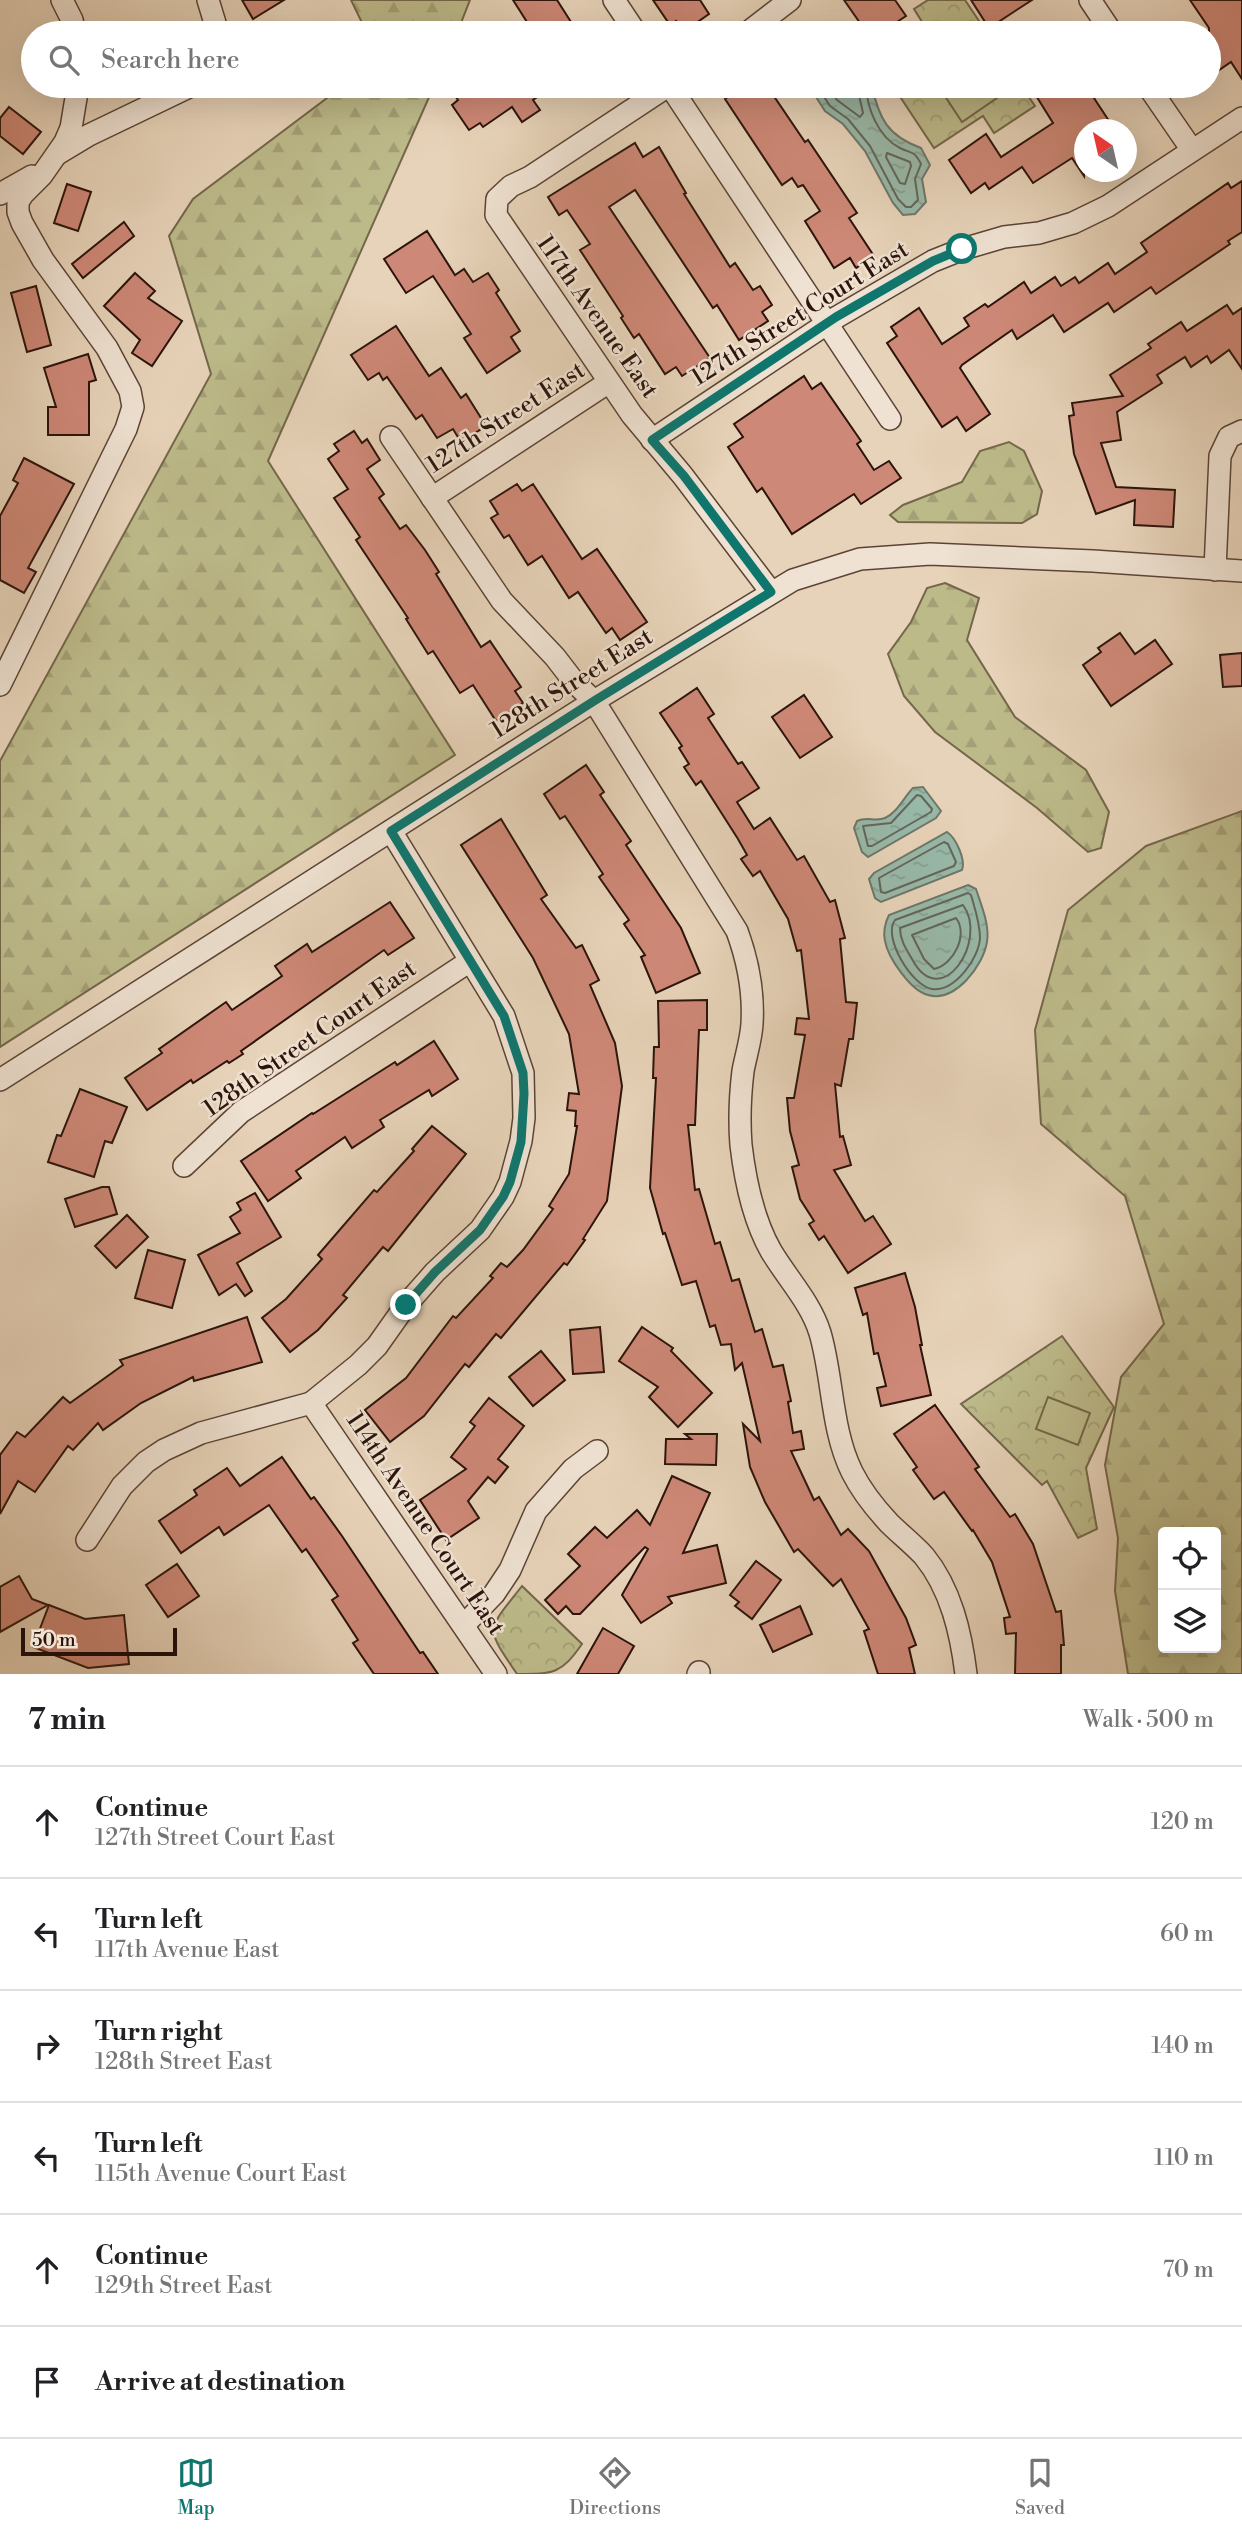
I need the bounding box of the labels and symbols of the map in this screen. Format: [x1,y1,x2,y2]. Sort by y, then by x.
north arrow [1074,119,1137,182]
street label: 117th Avenue East [530,230,665,405]
route start [946,233,977,264]
street label: 127th Street Court East [686,235,915,393]
street label: 127th Street East [421,355,591,480]
street label: 128th Street East [485,622,659,746]
street label: 128th Street Court East [198,954,423,1124]
route end [390,1289,421,1320]
street label: 114th Avenue Court East [339,1407,511,1642]
scale bar [21,1625,177,1657]

